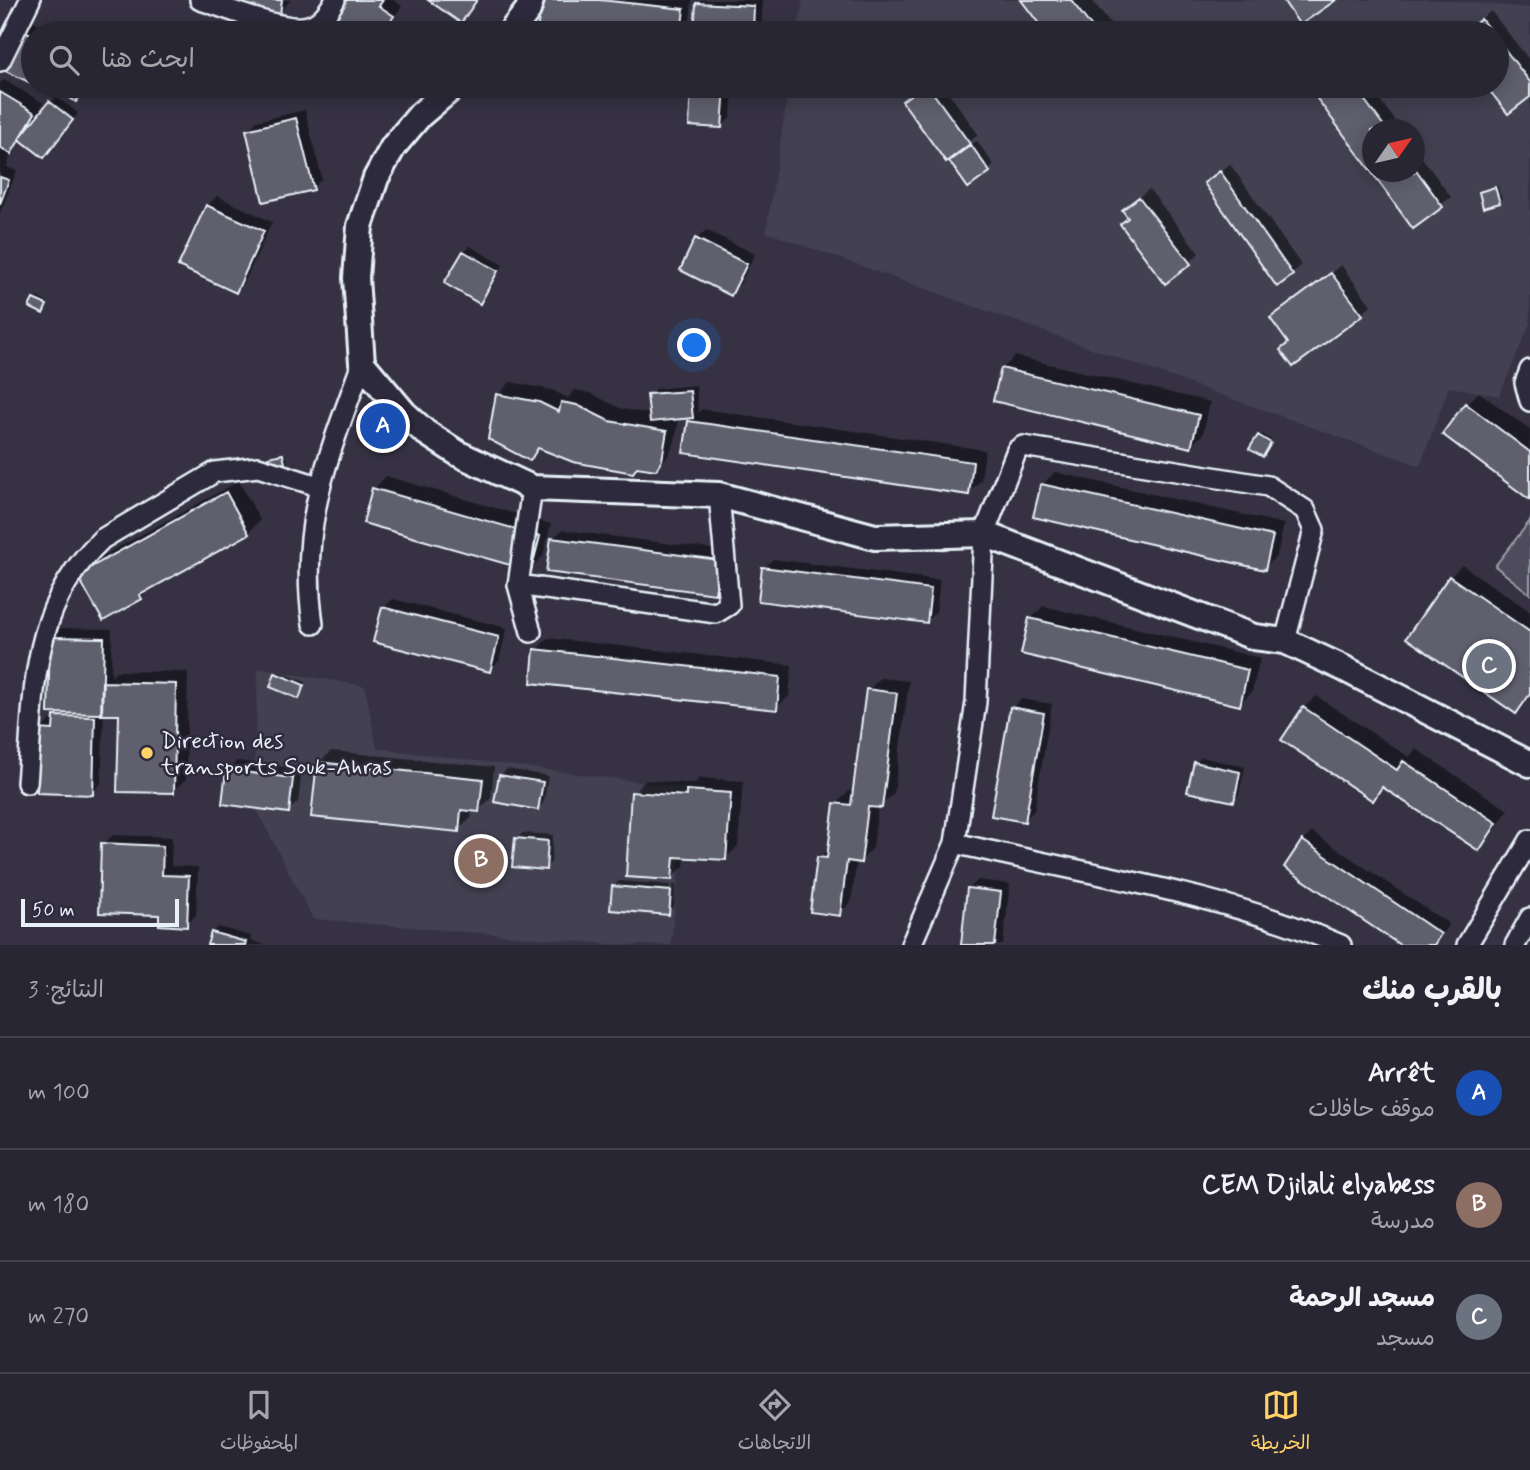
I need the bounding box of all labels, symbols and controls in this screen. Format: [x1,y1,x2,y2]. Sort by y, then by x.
search box [21,21,1509,98]
icon: search [45,41,83,79]
text: ابحث هنا [101,43,195,77]
north arrow [1362,119,1425,182]
your location [677,328,711,362]
pin: A [360,400,406,452]
pin: C [1466,640,1512,692]
place label: Direction des transports Souk-Ahras [160,727,392,783]
marker: Direction des transports Souk-Ahras [139,745,155,761]
pin: B [458,835,504,887]
scale bar [21,896,178,928]
text: 50 m [32,898,75,923]
text: بالقرب منك [1362,971,1502,1010]
text: النتائج: 3 [28,976,104,1006]
text: Arrêt [1368,1057,1435,1091]
text: 100 m [28,1078,90,1108]
text: A [1471,1078,1487,1108]
text: موقف حافلات [1308,1095,1435,1125]
text: CEM Djilali elyabess [1202,1169,1435,1203]
text: 180 m [28,1190,89,1220]
text: B [1472,1190,1486,1220]
text: مدرسة [1371,1207,1435,1237]
text: مسجد الرحمة [1289,1282,1435,1316]
text: 270 m [28,1302,89,1332]
text: C [1471,1302,1487,1332]
text: مسجد [1376,1324,1435,1354]
tab: المحفوظات [220,1386,298,1459]
tab: الاتجاهات [738,1386,811,1459]
tab: الخريطة [1251,1386,1310,1459]

